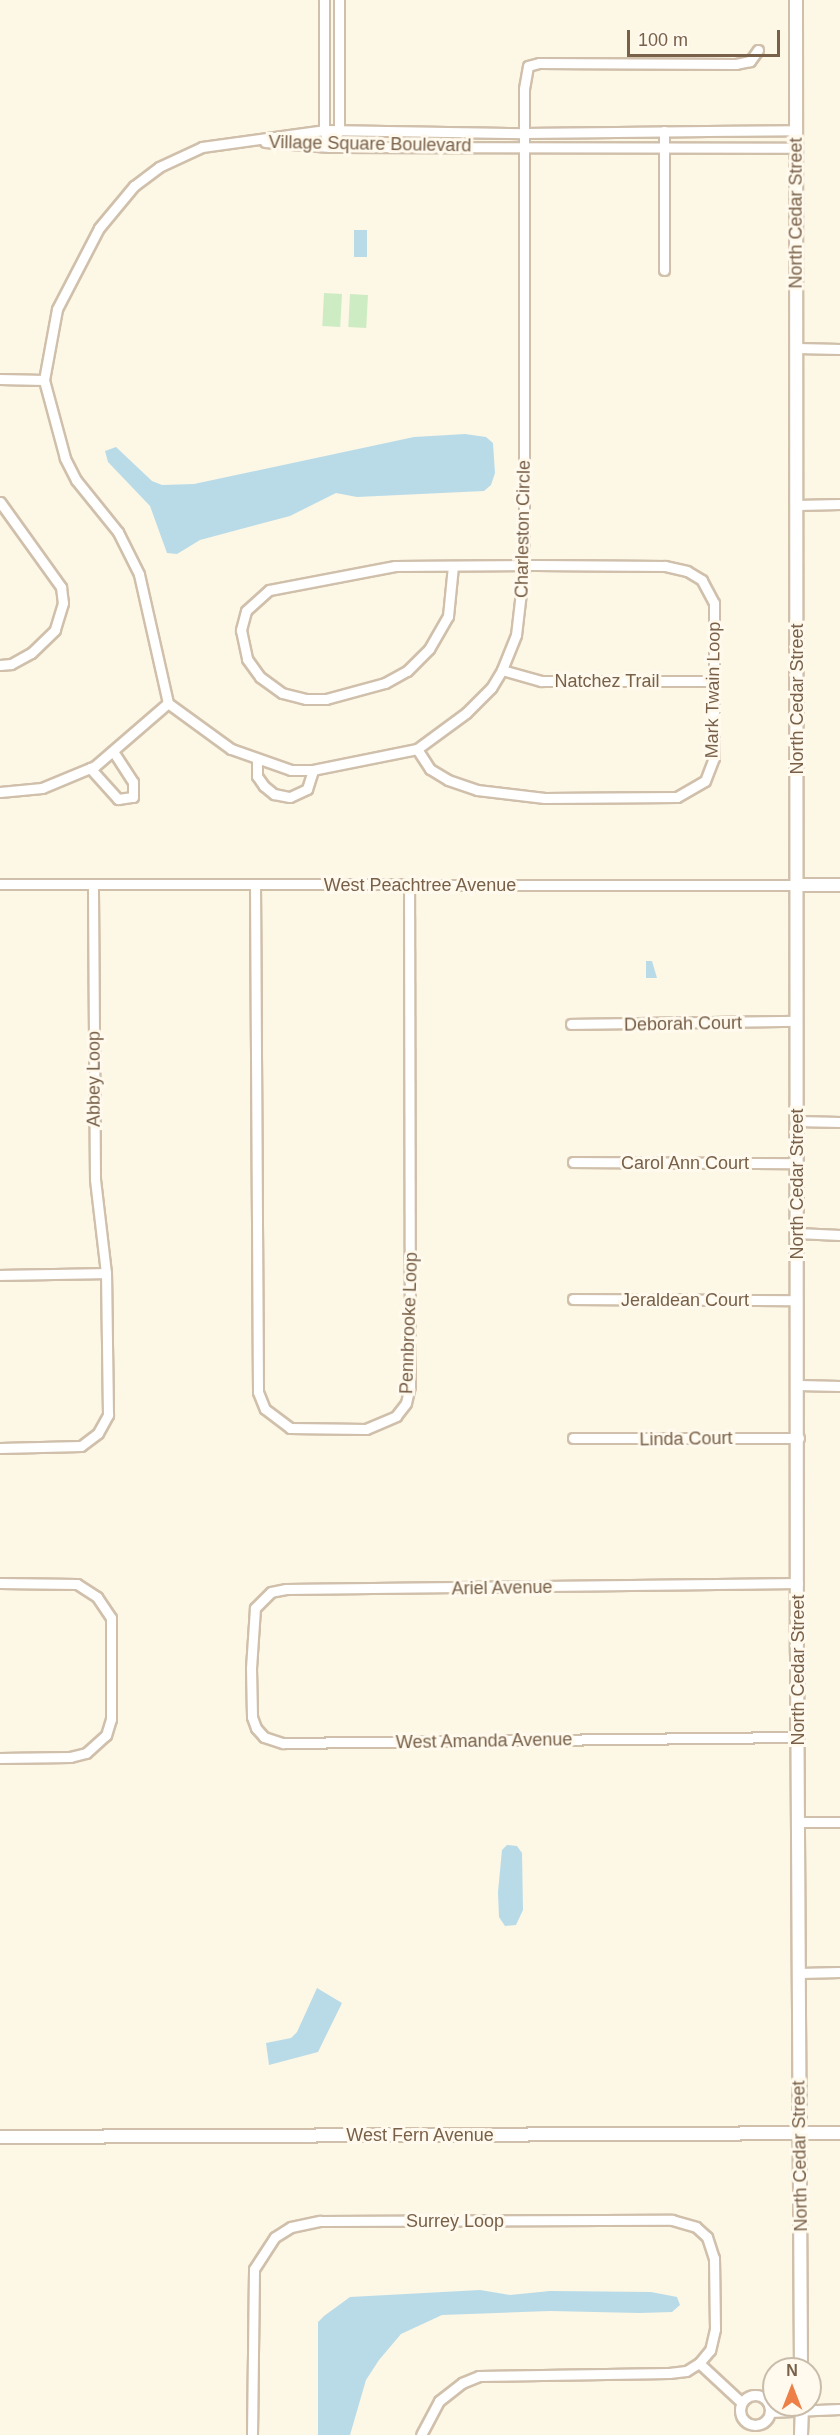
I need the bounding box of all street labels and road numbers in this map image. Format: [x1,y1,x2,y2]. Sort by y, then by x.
street label: Village Square Boulevard [268,131,472,157]
street label: North Cedar Street [785,137,807,289]
street label: Charleston Circle [511,460,535,598]
street label: Mark Twain Loop [701,621,725,759]
street label: North Cedar Street [786,623,808,775]
street label: Natchez Trail [554,670,660,692]
street label: West Peachtree Avenue [323,874,517,896]
street label: Deborah Court [624,1012,742,1036]
street label: Abbey Loop [83,1031,105,1127]
street label: North Cedar Street [786,1108,808,1260]
street label: Carol Ann Court [620,1152,750,1174]
street label: Pennbrooke Loop [396,1252,422,1394]
street label: Jeraldean Court [621,1289,749,1311]
street label: Linda Court [639,1427,733,1451]
street label: Ariel Avenue [451,1576,553,1600]
street label: North Cedar Street [787,1594,809,1746]
street label: West Amanda Avenue [395,1729,573,1753]
street label: North Cedar Street [788,2080,812,2232]
street label: West Fern Avenue [346,2124,494,2146]
street label: Surrey Loop [406,2210,504,2232]

